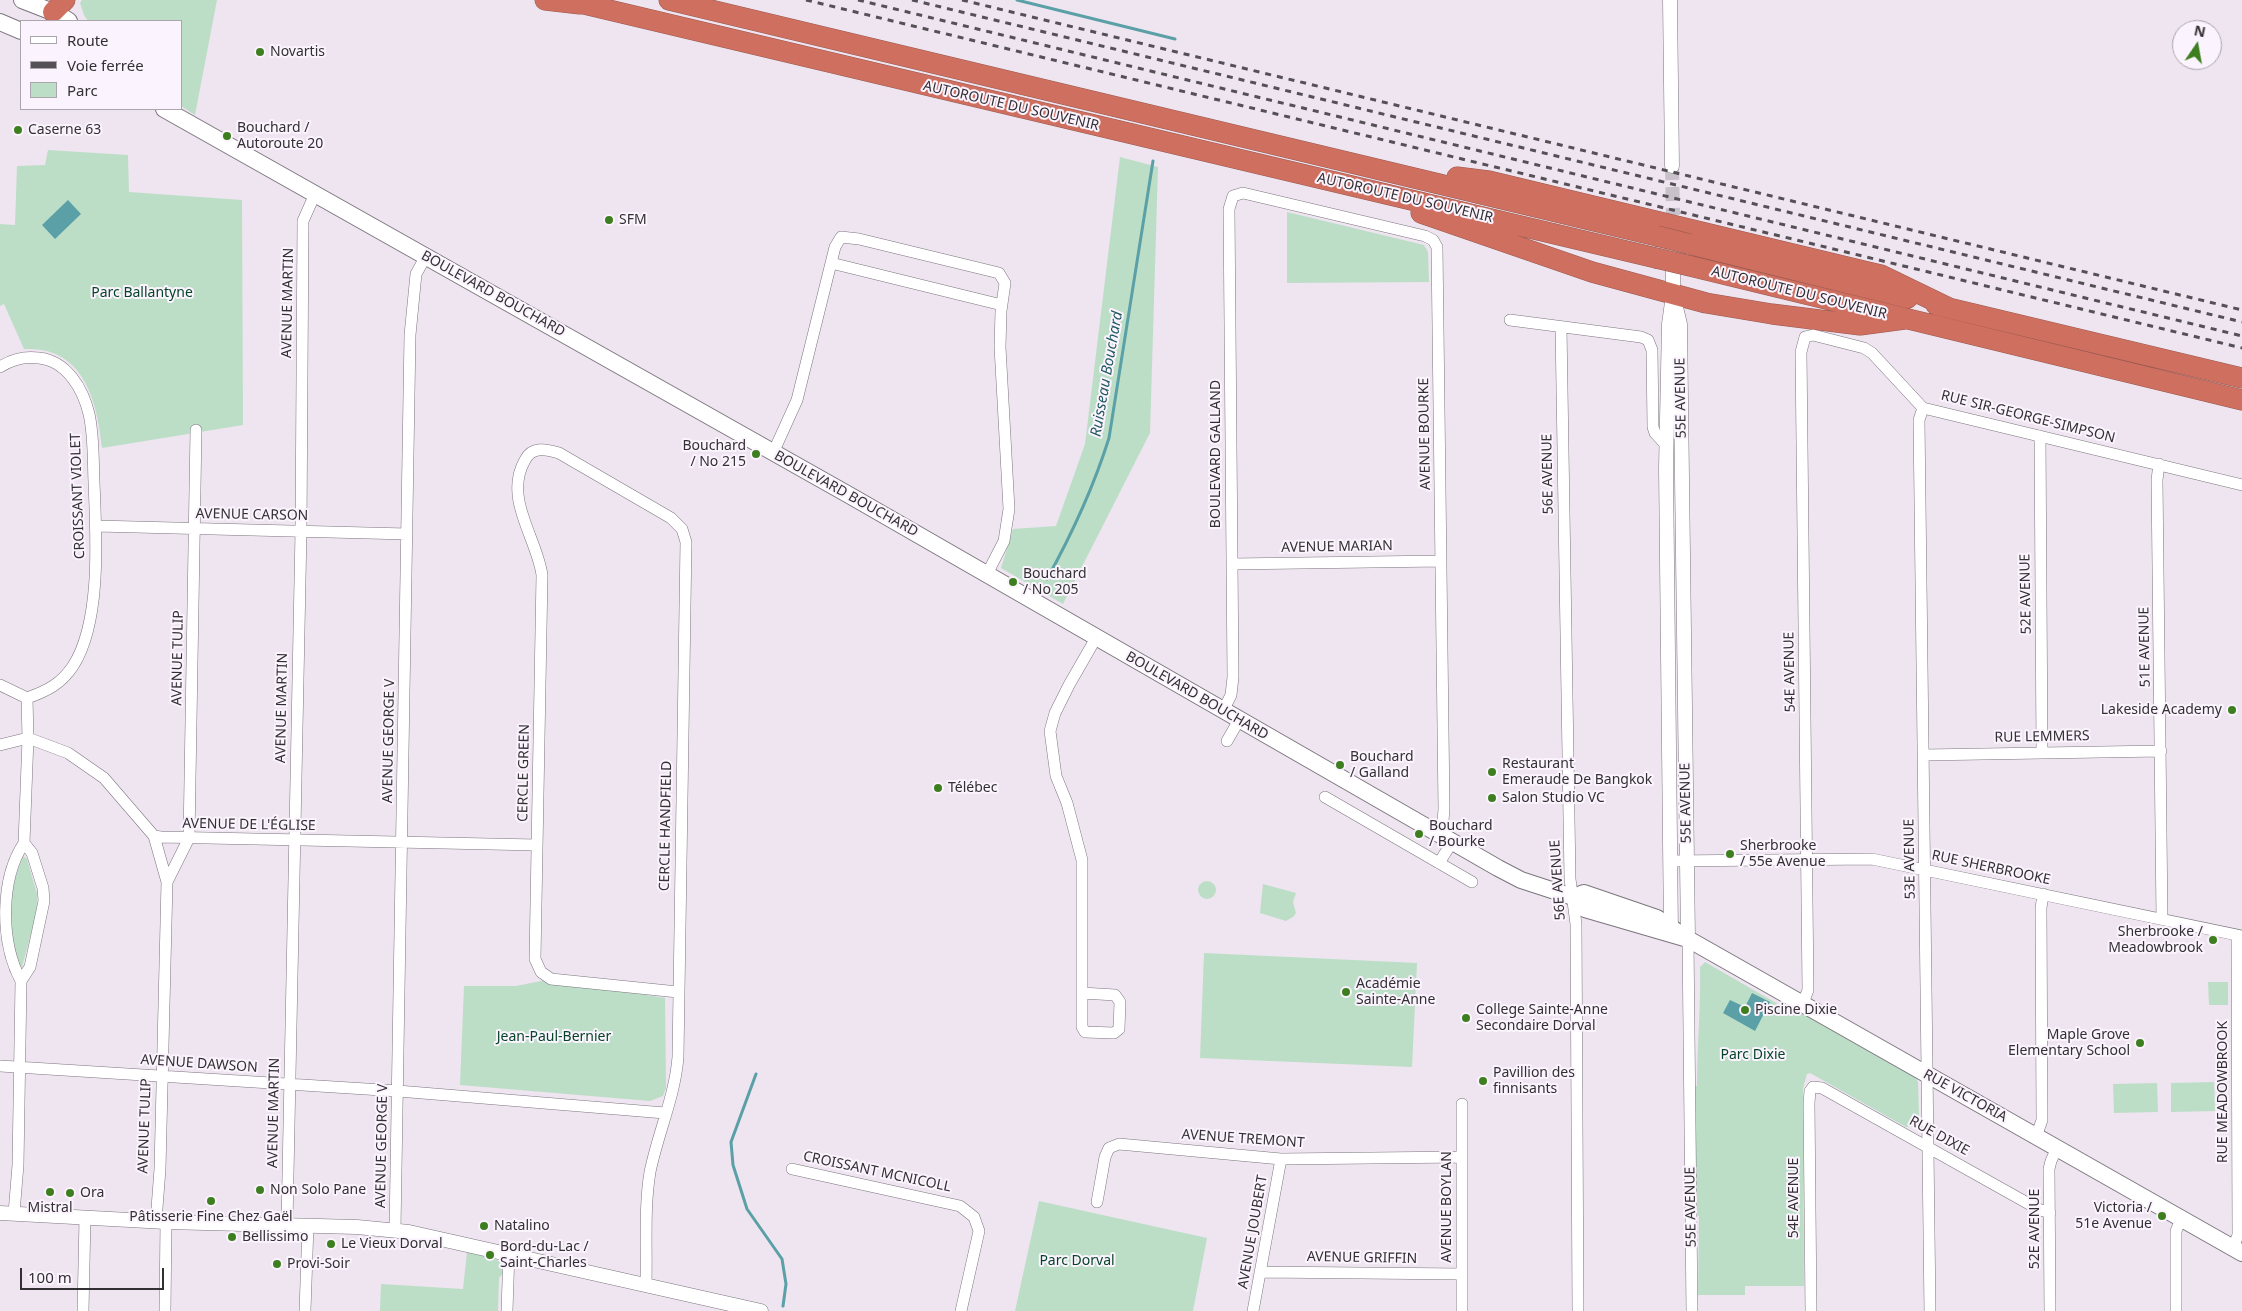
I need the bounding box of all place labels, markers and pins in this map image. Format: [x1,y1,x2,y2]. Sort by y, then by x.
place label: Novartis [270,44,325,60]
marker: Novartis [254,46,266,58]
place label: Bouchard / Autoroute 20 [237,120,323,152]
place label: Caserne 63 [28,122,101,138]
marker: Caserne 63 [12,124,24,136]
marker: Bouchard / Autoroute 20 [221,130,233,142]
place label: SFM [619,212,647,228]
marker: SFM [603,214,615,226]
place label: Bouchard / No 215 [682,438,746,471]
marker: Bouchard / No 215 [750,448,762,460]
place label: Bouchard / No 205 [1023,566,1087,598]
marker: Bouchard / No 205 [1007,576,1019,588]
place label: Lakeside Academy [2101,702,2222,718]
marker: Lakeside Academy [2226,704,2238,716]
place label: Bouchard / Galland [1350,749,1414,782]
place label: Restaurant Emeraude De Bangkok [1502,756,1652,789]
marker: Bouchard / Galland [1334,759,1346,771]
marker: Restaurant Emeraude De Bangkok [1486,766,1498,778]
place label: Télébec [948,780,997,796]
marker: Télébec [932,782,944,794]
place label: Salon Studio VC [1502,790,1605,806]
marker: Salon Studio VC [1486,792,1498,804]
place label: Bouchard / Bourke [1429,818,1493,850]
marker: Bouchard / Bourke [1413,828,1425,840]
place label: Sherbrooke / 55e Avenue [1740,838,1826,870]
marker: Sherbrooke / 55e Avenue [1724,848,1736,860]
place label: Sherbrooke / Meadowbrook [2108,924,2203,956]
marker: Sherbrooke / Meadowbrook [2207,934,2219,946]
place label: Académie Sainte-Anne [1356,976,1435,1009]
marker: Académie Sainte-Anne [1340,986,1352,998]
place label: College Sainte-Anne Secondaire Dorval [1476,1002,1608,1034]
place label: Piscine Dixie [1755,1002,1837,1018]
marker: Piscine Dixie [1739,1004,1751,1016]
marker: College Sainte-Anne Secondaire Dorval [1460,1012,1472,1024]
place label: Maple Grove Elementary School [2008,1027,2130,1060]
marker: Maple Grove Elementary School [2134,1037,2146,1049]
place label: Pavillion des finnisants [1493,1065,1575,1098]
marker: Pavillion des finnisants [1477,1075,1489,1087]
place label: Non Solo Pane [270,1182,366,1198]
marker: Non Solo Pane [254,1184,266,1196]
place label: Ora [80,1185,104,1201]
marker: Mistral [44,1186,56,1198]
marker: Ora [64,1187,76,1199]
marker: Pâtisserie Fine Chez Gaël [205,1195,217,1207]
place label: Mistral [27,1200,73,1216]
place label: Victoria / 51e Avenue [2075,1200,2152,1232]
place label: Pâtisserie Fine Chez Gaël [129,1209,293,1225]
marker: Victoria / 51e Avenue [2156,1210,2168,1222]
place label: Natalino [494,1218,550,1234]
marker: Natalino [478,1220,490,1232]
place label: Bellissimo [242,1229,308,1245]
marker: Bellissimo [226,1231,238,1243]
place label: Le Vieux Dorval [341,1236,443,1252]
marker: Le Vieux Dorval [325,1238,337,1250]
place label: Bord-du-Lac / Saint-Charles [500,1239,589,1272]
marker: Bord-du-Lac / Saint-Charles [484,1249,496,1261]
place label: Provi-Soir [287,1256,350,1272]
marker: Provi-Soir [271,1258,283,1270]

